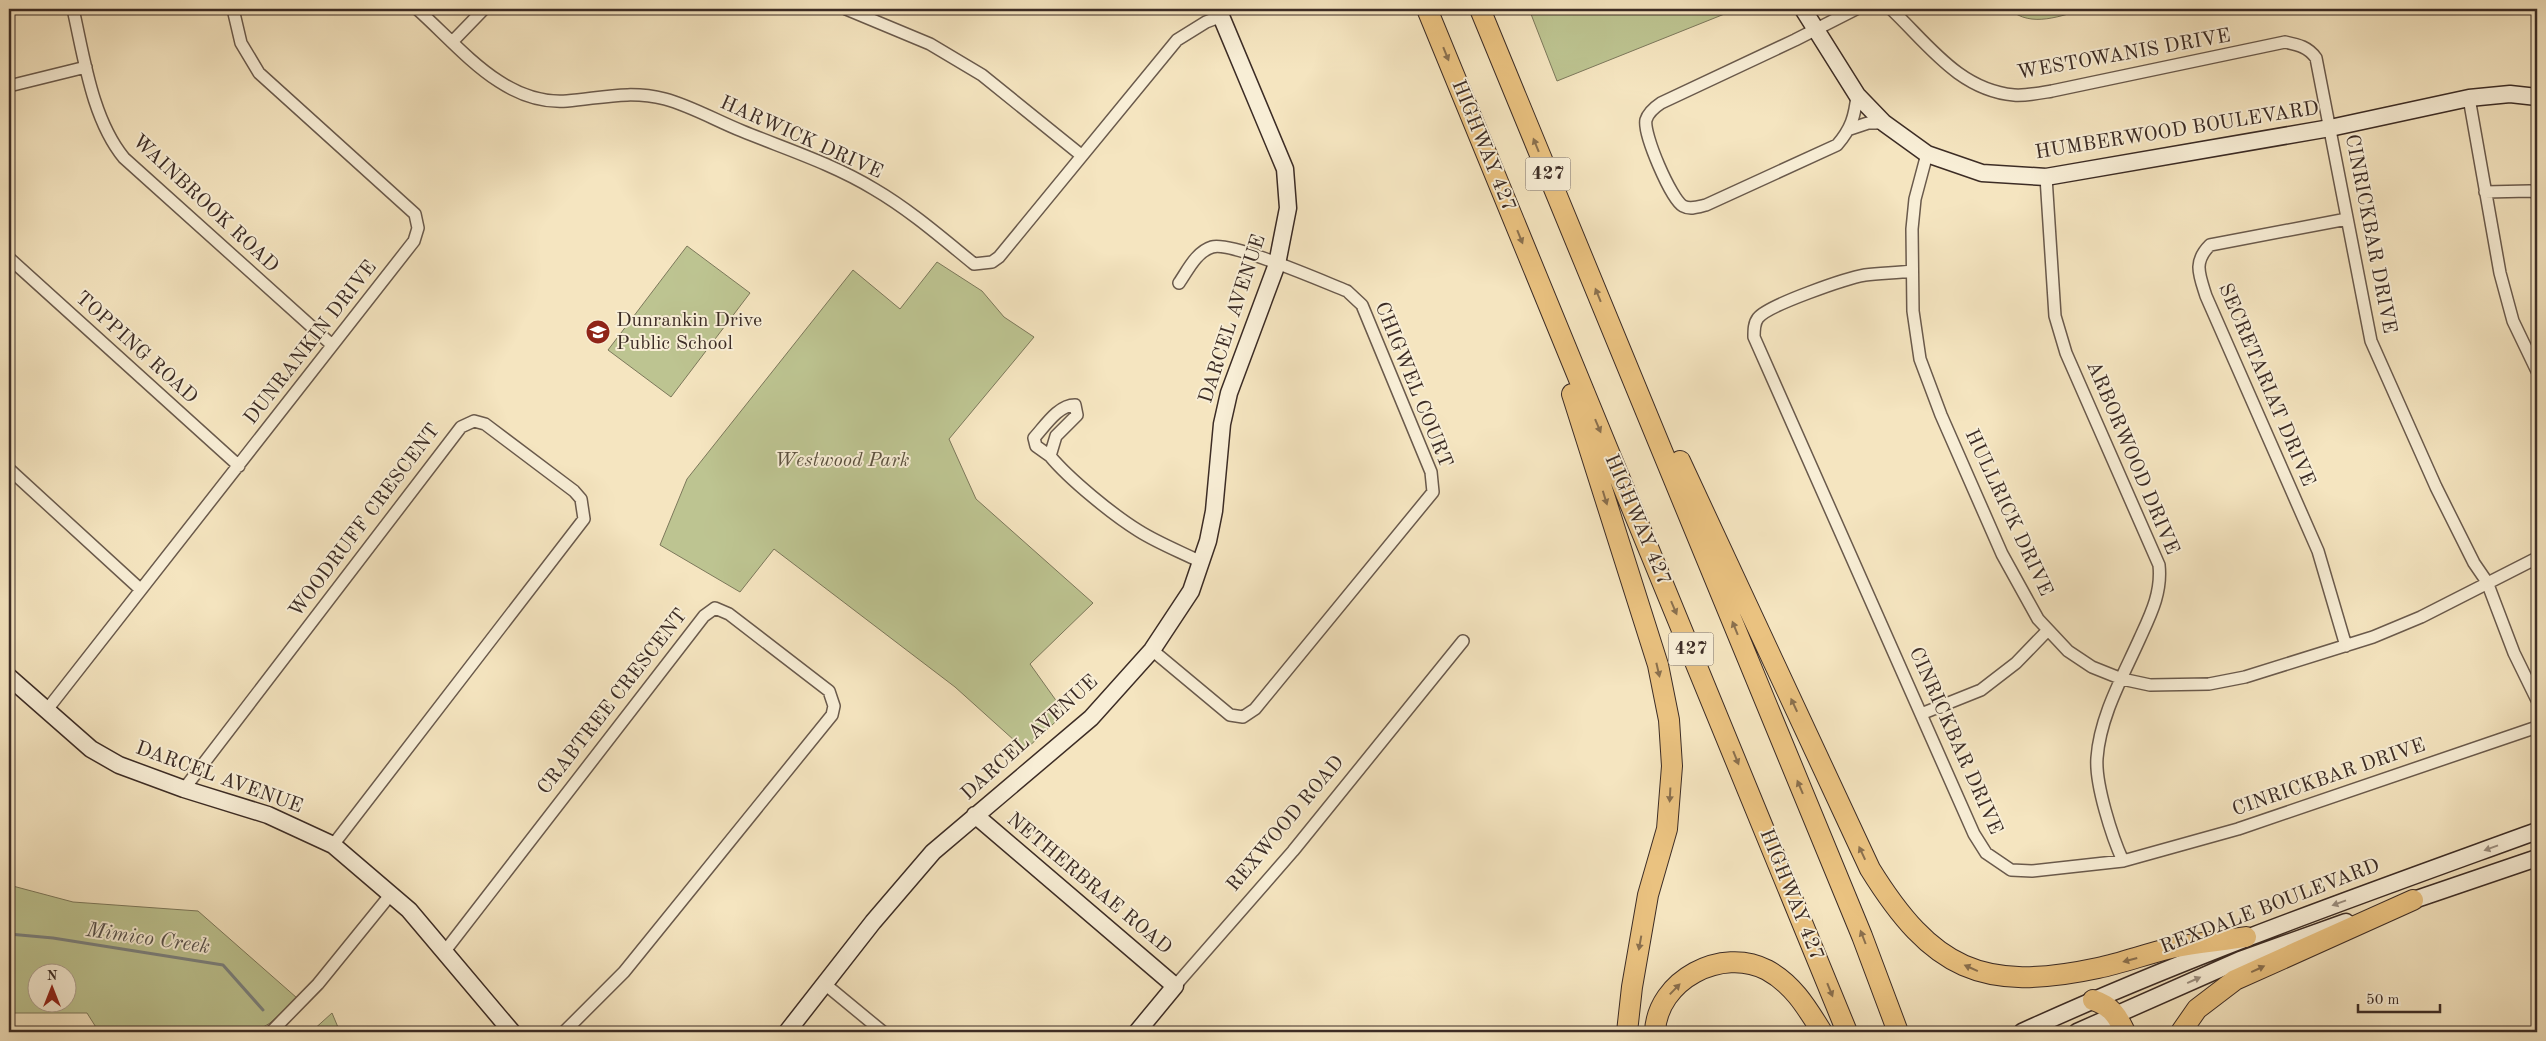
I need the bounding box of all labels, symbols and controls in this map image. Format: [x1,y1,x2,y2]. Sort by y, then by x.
street label: WESTOWANIS DRIVE [2016,26,2232,84]
one-way arrow [1442,47,1450,61]
street label: HIGHWAY 427 [1447,77,1519,215]
street label: HARWICK DRIVE [717,93,885,183]
street label: HUMBERWOOD BOULEVARD [2034,99,2320,163]
street label: WAINBROOK ROAD [128,131,282,277]
street label: CINRICKBAR DRIVE [2341,133,2399,335]
one-way arrow [1532,138,1540,152]
road number: 427 [1526,157,1570,190]
one-way arrow [1516,230,1524,245]
street label: DARCEL AVENUE [1196,232,1270,406]
street label: DUNRANKIN DRIVE [241,257,381,429]
street label: SECRETARIAT DRIVE [2214,281,2318,489]
street label: TOPPING ROAD [71,288,201,408]
one-way arrow [1594,288,1602,302]
street label: CHIGWEL COURT [1371,299,1455,471]
place label: Dunrankin Drive Public School [616,311,762,354]
school or university icon: Dunrankin Drive Public School [585,319,611,345]
street label: ARBORWOOD DRIVE [2082,358,2182,558]
one-way arrow [1594,419,1602,434]
street label: WOODRUFF CRESCENT [286,421,444,621]
street label: HULLRICK DRIVE [1961,427,2055,599]
park label: Westwood Park [775,451,910,471]
street label: HIGHWAY 427 [1600,452,1674,588]
one-way arrow [1601,490,1609,505]
one-way arrow [1670,601,1678,616]
street label: CRABTREE CRESCENT [535,605,691,799]
one-way arrow [1730,621,1738,636]
road number: 427 [1668,633,1714,666]
street label: CINRICKBAR DRIVE [1905,644,2005,838]
one-way arrow [1654,662,1662,677]
street label: DARCEL AVENUE [958,672,1102,804]
one-way arrow [1789,698,1797,712]
street label: CINRICKBAR DRIVE [2230,736,2428,820]
street label: DARCEL AVENUE [133,738,305,818]
one-way arrow [1733,751,1740,766]
street label: REXWOOD ROAD [1224,752,1348,896]
one-way arrow [1796,780,1804,794]
one-way arrow [1666,787,1674,803]
street label: NETHERBRAE ROAD [1003,809,1175,959]
street label: HIGHWAY 427 [1755,826,1827,964]
one-way arrow [2484,845,2499,852]
one-way arrow [1858,846,1866,860]
street label: REXDALE BOULEVARD [2158,856,2382,958]
one-way arrow [2331,900,2346,907]
water label: Mimico Creek [84,920,211,958]
one-way arrow [1858,930,1866,945]
one-way arrow [1635,936,1643,952]
one-way arrow [2122,956,2137,964]
north arrow [28,964,78,1014]
one-way arrow [1964,964,1978,972]
one-way arrow [2251,965,2265,973]
text: N [47,969,58,983]
one-way arrow [2187,976,2201,984]
scale bar [2358,981,2441,1013]
one-way arrow [1826,983,1834,998]
one-way arrow [1669,984,1681,996]
text: 50 m [2366,993,2400,1008]

